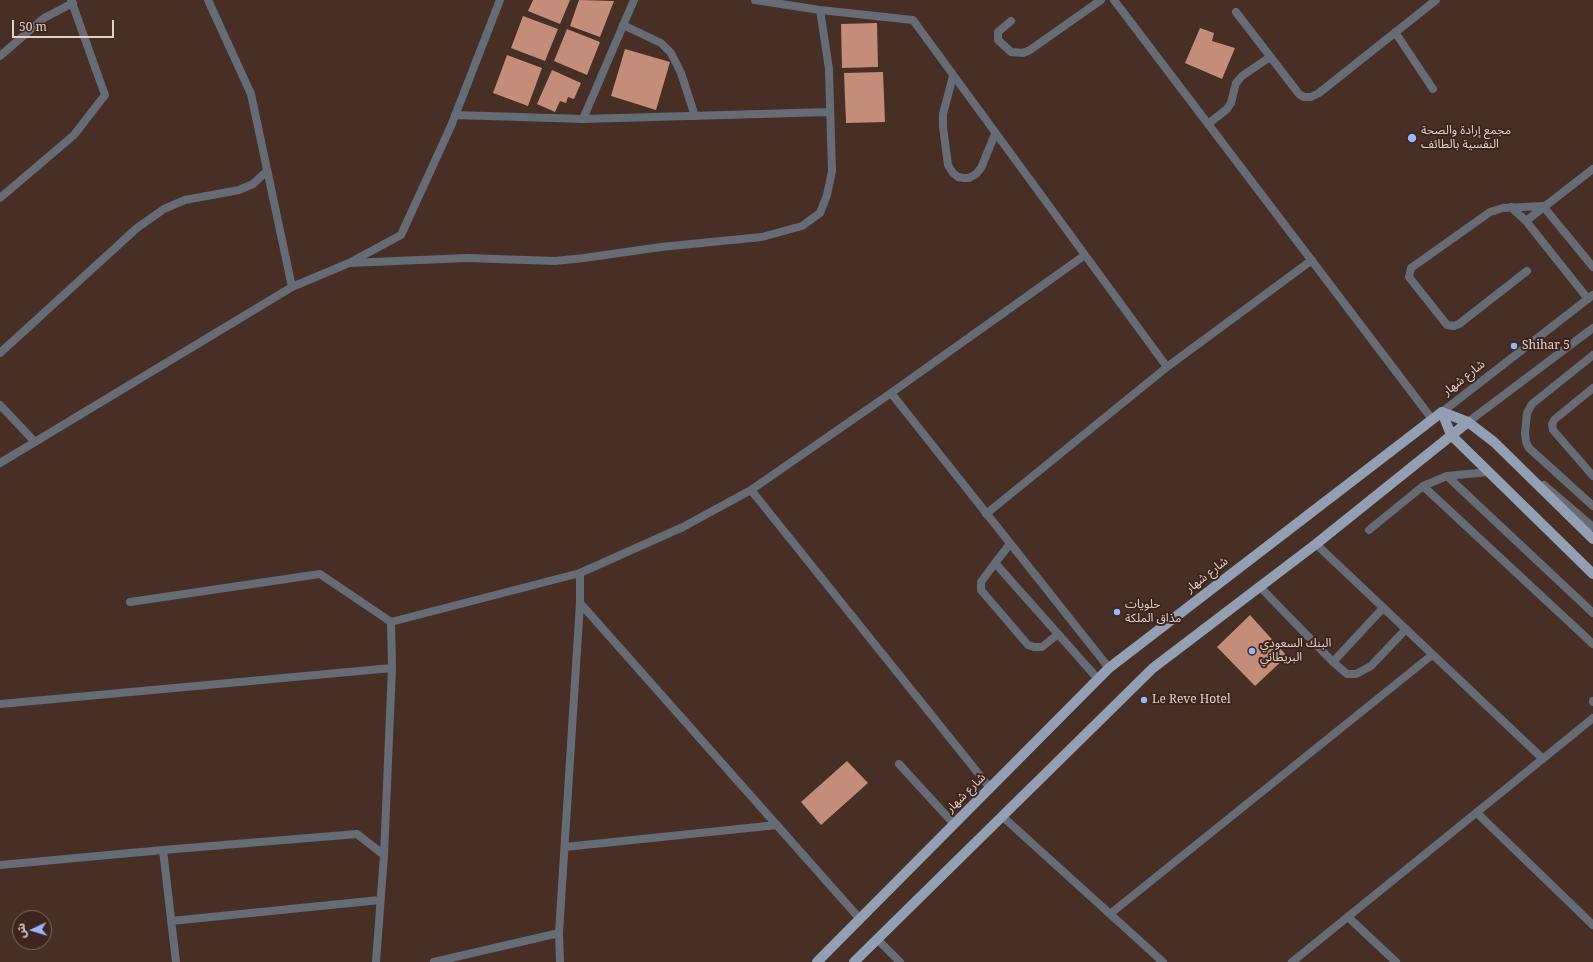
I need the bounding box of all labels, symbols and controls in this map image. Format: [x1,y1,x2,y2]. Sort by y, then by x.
scale bar [14,12,116,38]
text: 50 m [19,18,47,35]
place label: مجمع إرادة والصحة النفسية بالطائف [1421,124,1511,152]
marker: مجمع إرادة والصحة النفسية بالطائف [1406,132,1418,144]
place label: Shihar 5 [1522,339,1570,353]
marker: Shihar 5 [1509,341,1519,351]
street label: شارع شهار [1440,357,1488,399]
street label: شارع شهار [1183,554,1231,596]
place label: حلويات مذاق الملكة [1125,598,1181,626]
marker: حلويات مذاق الملكة [1112,607,1122,617]
place label: البنك السعودي البريطاني [1260,637,1331,665]
marker: البنك السعودي البريطاني [1247,646,1257,656]
place label: Le Reve Hotel [1152,693,1231,707]
marker: Le Reve Hotel [1139,695,1149,705]
street label: شارع شهار [943,770,989,816]
north arrow [12,910,52,950]
text: ش [13,923,29,939]

